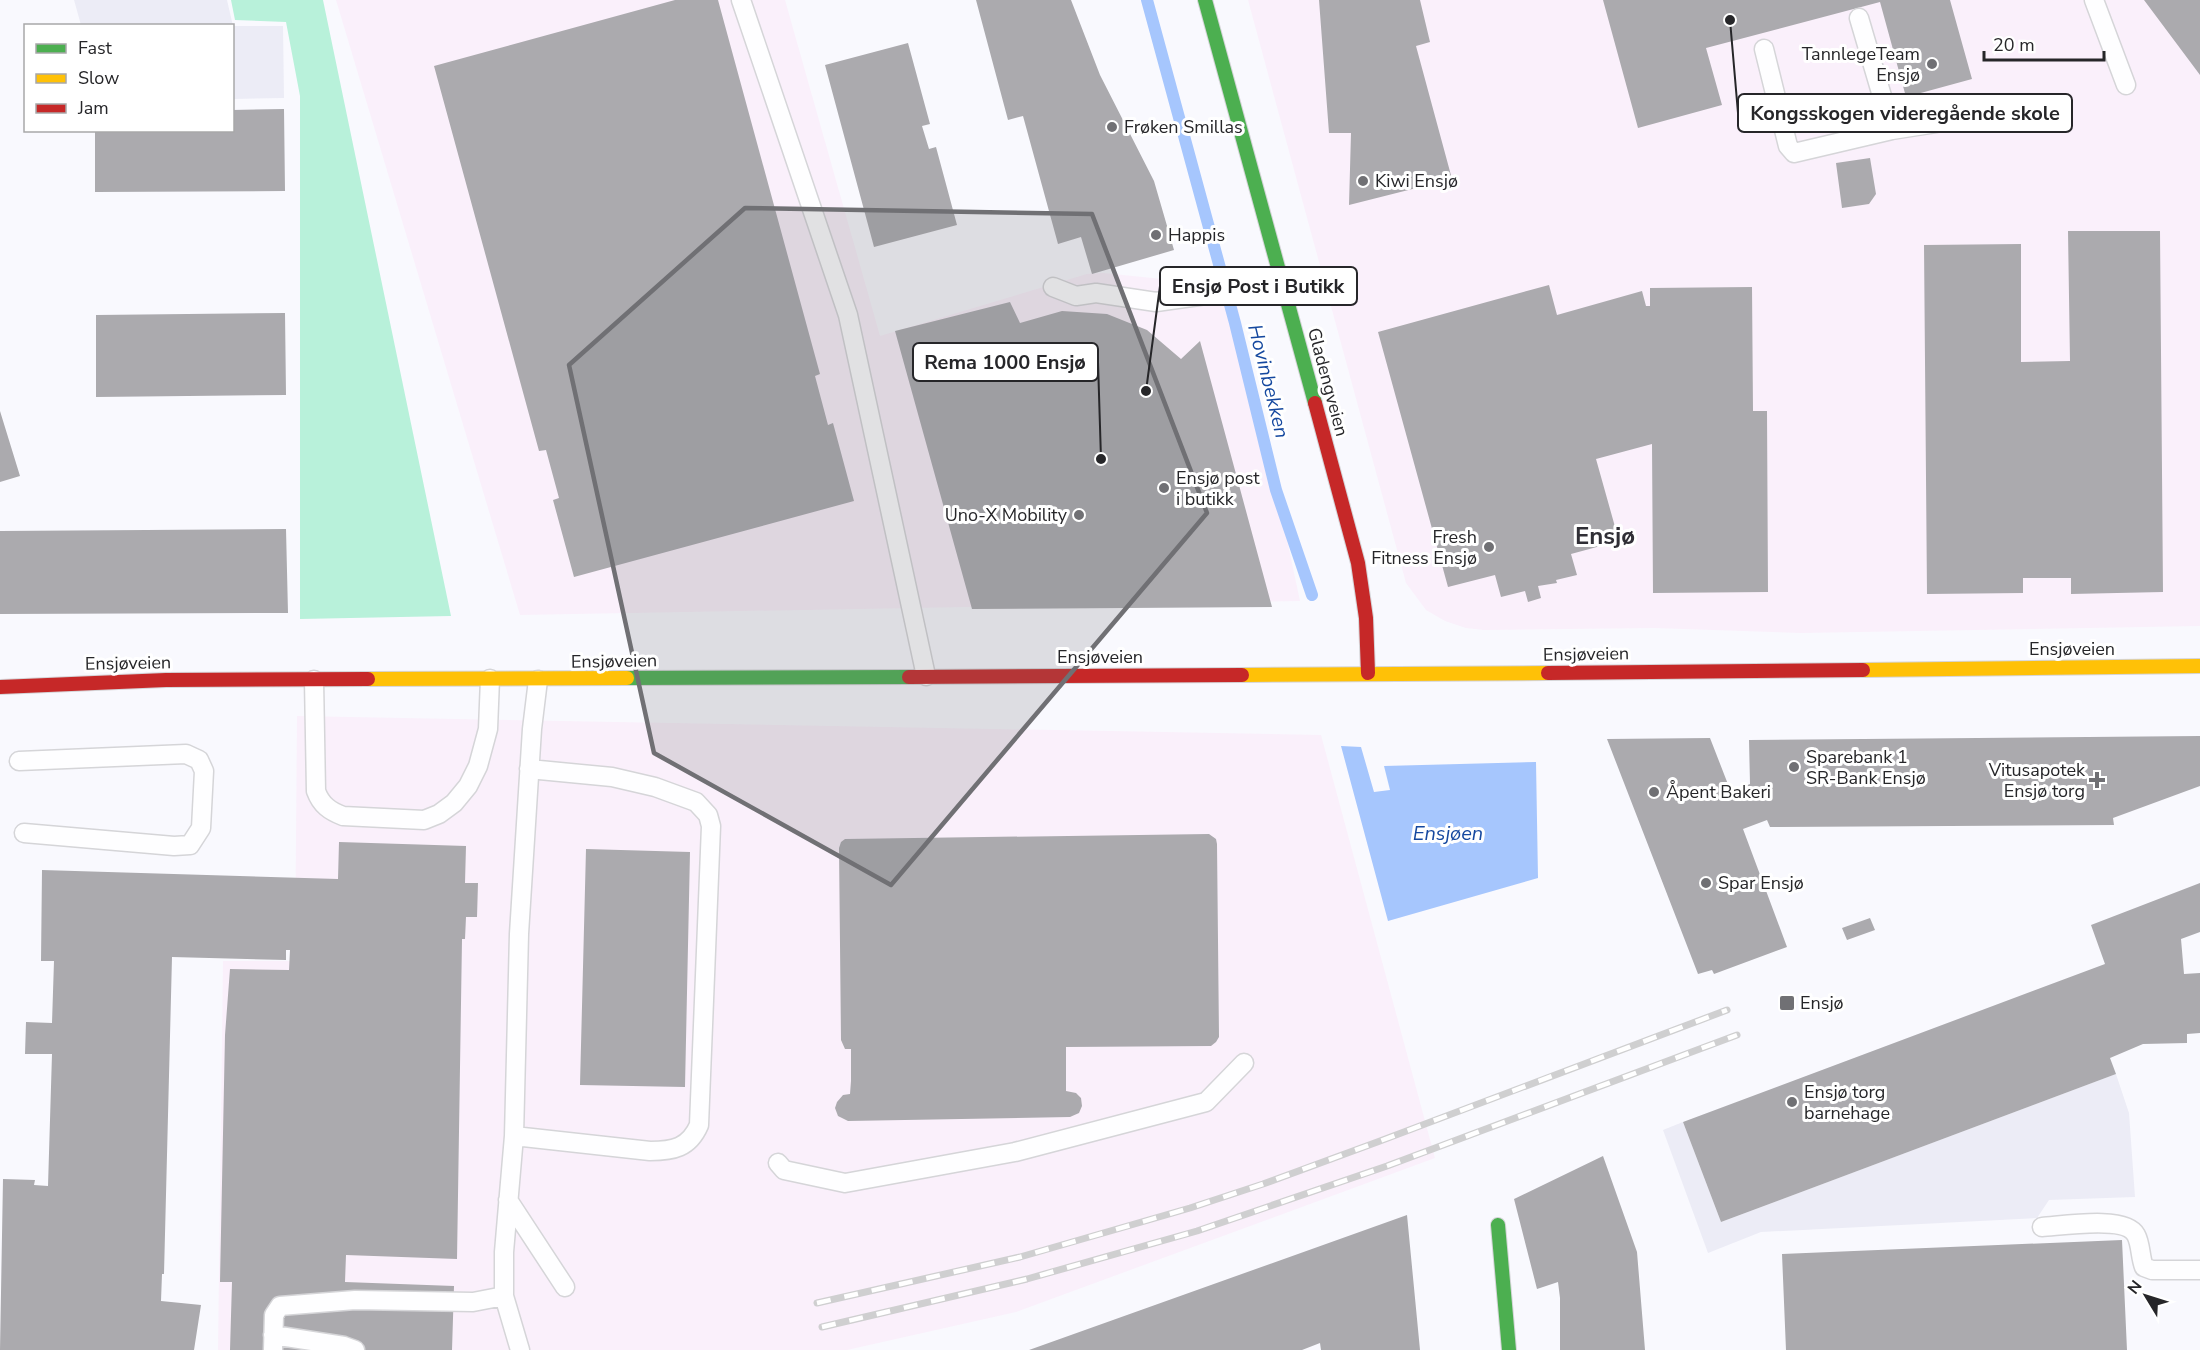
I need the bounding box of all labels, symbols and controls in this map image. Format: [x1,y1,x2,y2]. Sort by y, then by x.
legend [24,24,234,132]
scale bar [1984,24,2104,62]
text: 20 m [1993,33,2035,57]
text: Fast [78,36,113,60]
place label: TannlegeTeam Ensjø [1802,42,1920,87]
marker: TannlegeTeam Ensjø [1925,57,1939,71]
text: Slow [78,66,119,90]
callout: Kongsskogen videregående skole [1738,94,2072,132]
text: Jam [77,96,109,120]
text: Kongsskogen videregående skole [1750,100,2060,127]
place label: Frøken Smillas [1124,115,1243,139]
marker: Frøken Smillas [1105,120,1119,134]
place label: Kiwi Ensjø [1375,169,1458,193]
marker: Kiwi Ensjø [1356,174,1370,188]
place label: Happis [1168,223,1225,247]
marker: Happis [1149,228,1163,242]
callout: Ensjø Post i Butikk [1160,267,1357,305]
text: Ensjø Post i Butikk [1172,273,1345,300]
water label: Hovinbekken [1241,321,1296,441]
street label: Gladengveien [1302,325,1354,439]
callout: Rema 1000 Ensjø [913,343,1098,381]
text: Rema 1000 Ensjø [924,349,1086,376]
place label: Ensjø post i butikk [1176,466,1260,511]
marker: Ensjø post i butikk [1157,481,1171,495]
place label: Uno-X Mobility [945,503,1068,527]
marker: Uno-X Mobility [1072,508,1086,522]
district label: Ensjø [1575,520,1635,552]
place label: Fresh Fitness Ensjø [1371,525,1477,570]
marker: Fresh Fitness Ensjø [1482,540,1496,554]
street label: Ensjøveien [2029,637,2115,661]
street label: Ensjøveien [1543,641,1629,667]
street label: Ensjøveien [1057,645,1143,669]
street label: Ensjøveien [571,648,657,674]
street label: Ensjøveien [85,650,171,676]
place label: Sparebank 1 SR-Bank Ensjø [1806,745,1926,790]
place label: Vitusapotek Ensjø torg [1988,758,2086,803]
marker: Sparebank 1 SR-Bank Ensjø [1787,760,1801,774]
marker: Vitusapotek Ensjø torg [2090,773,2104,787]
place label: Åpent Bakeri [1666,780,1771,804]
marker: Åpent Bakeri [1647,785,1661,799]
water label: Ensjøen [1413,820,1483,847]
place label: Spar Ensjø [1718,871,1804,895]
marker: Spar Ensjø [1699,876,1713,890]
place label: Ensjø [1800,991,1844,1015]
marker: Ensjø [1778,994,1796,1012]
place label: Ensjø torg barnehage [1804,1080,1890,1125]
marker: Ensjø torg barnehage [1785,1095,1799,1109]
north arrow [2116,1266,2176,1326]
text: N [2123,1276,2147,1299]

